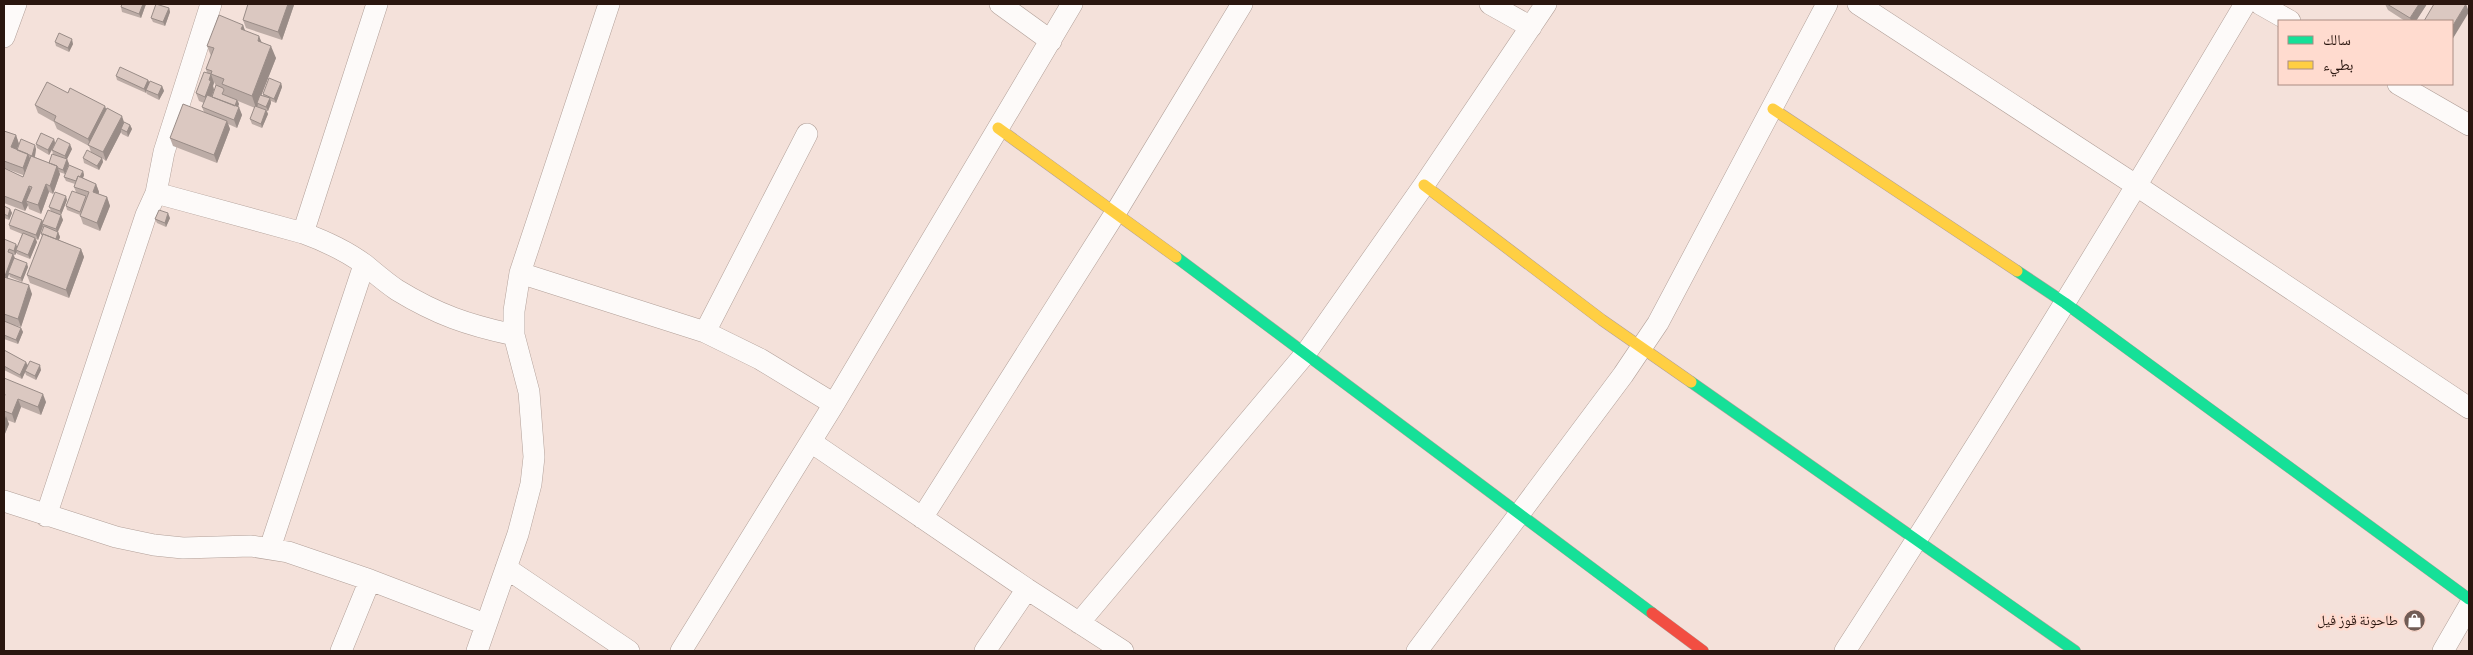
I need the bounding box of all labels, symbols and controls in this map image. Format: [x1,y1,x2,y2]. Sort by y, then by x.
legend [2278,20,2453,85]
text: سالك [2323,31,2351,49]
text: بطيء [2323,56,2353,77]
shop icon: طاحونة قوز فيل [2402,608,2426,632]
place label: طاحونة قوز فيل [2317,612,2398,629]

